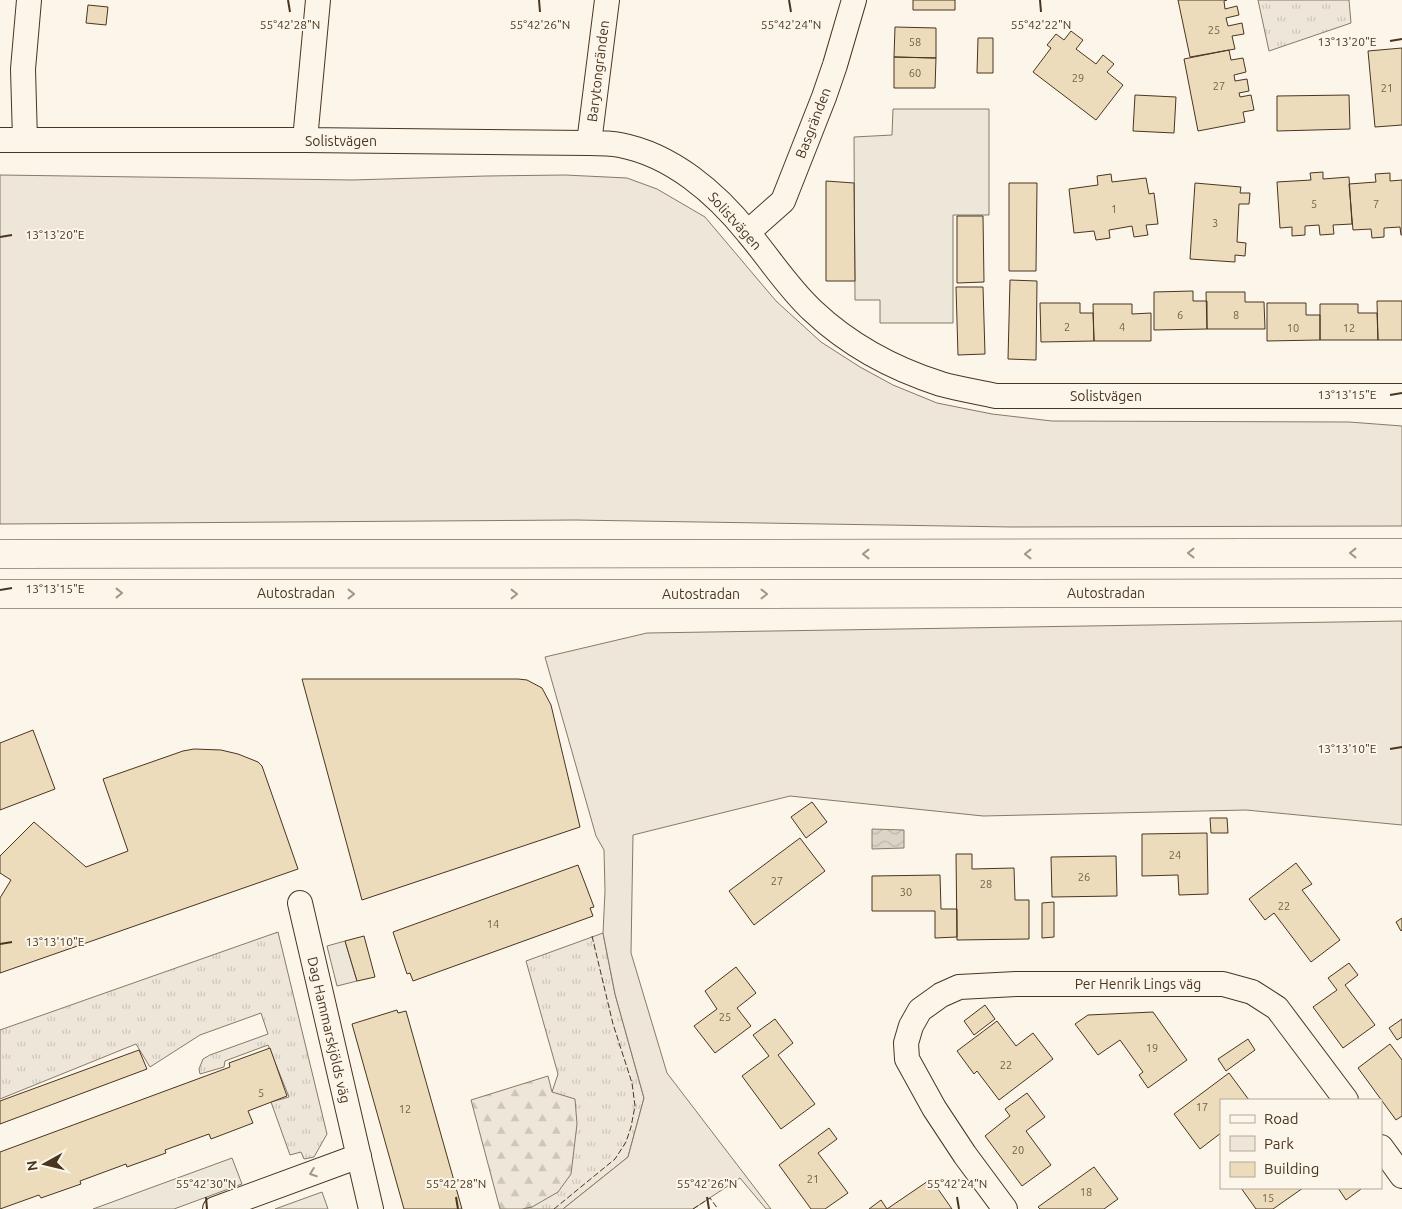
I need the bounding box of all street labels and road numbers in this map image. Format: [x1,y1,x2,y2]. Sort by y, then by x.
street label: Barytongränden [584,19,612,123]
street label: Basgränden [792,85,834,161]
street label: Solistvägen [305,133,377,149]
street label: Solistvägen [705,189,765,253]
street label: Solistvägen [1070,388,1142,404]
street label: Autostradan [257,585,335,601]
street label: Autostradan [1067,585,1145,601]
street label: Autostradan [662,586,740,602]
street label: Dag Hammarskjölds väg [304,955,354,1105]
street label: Per Henrik Lings väg [1075,976,1201,992]

